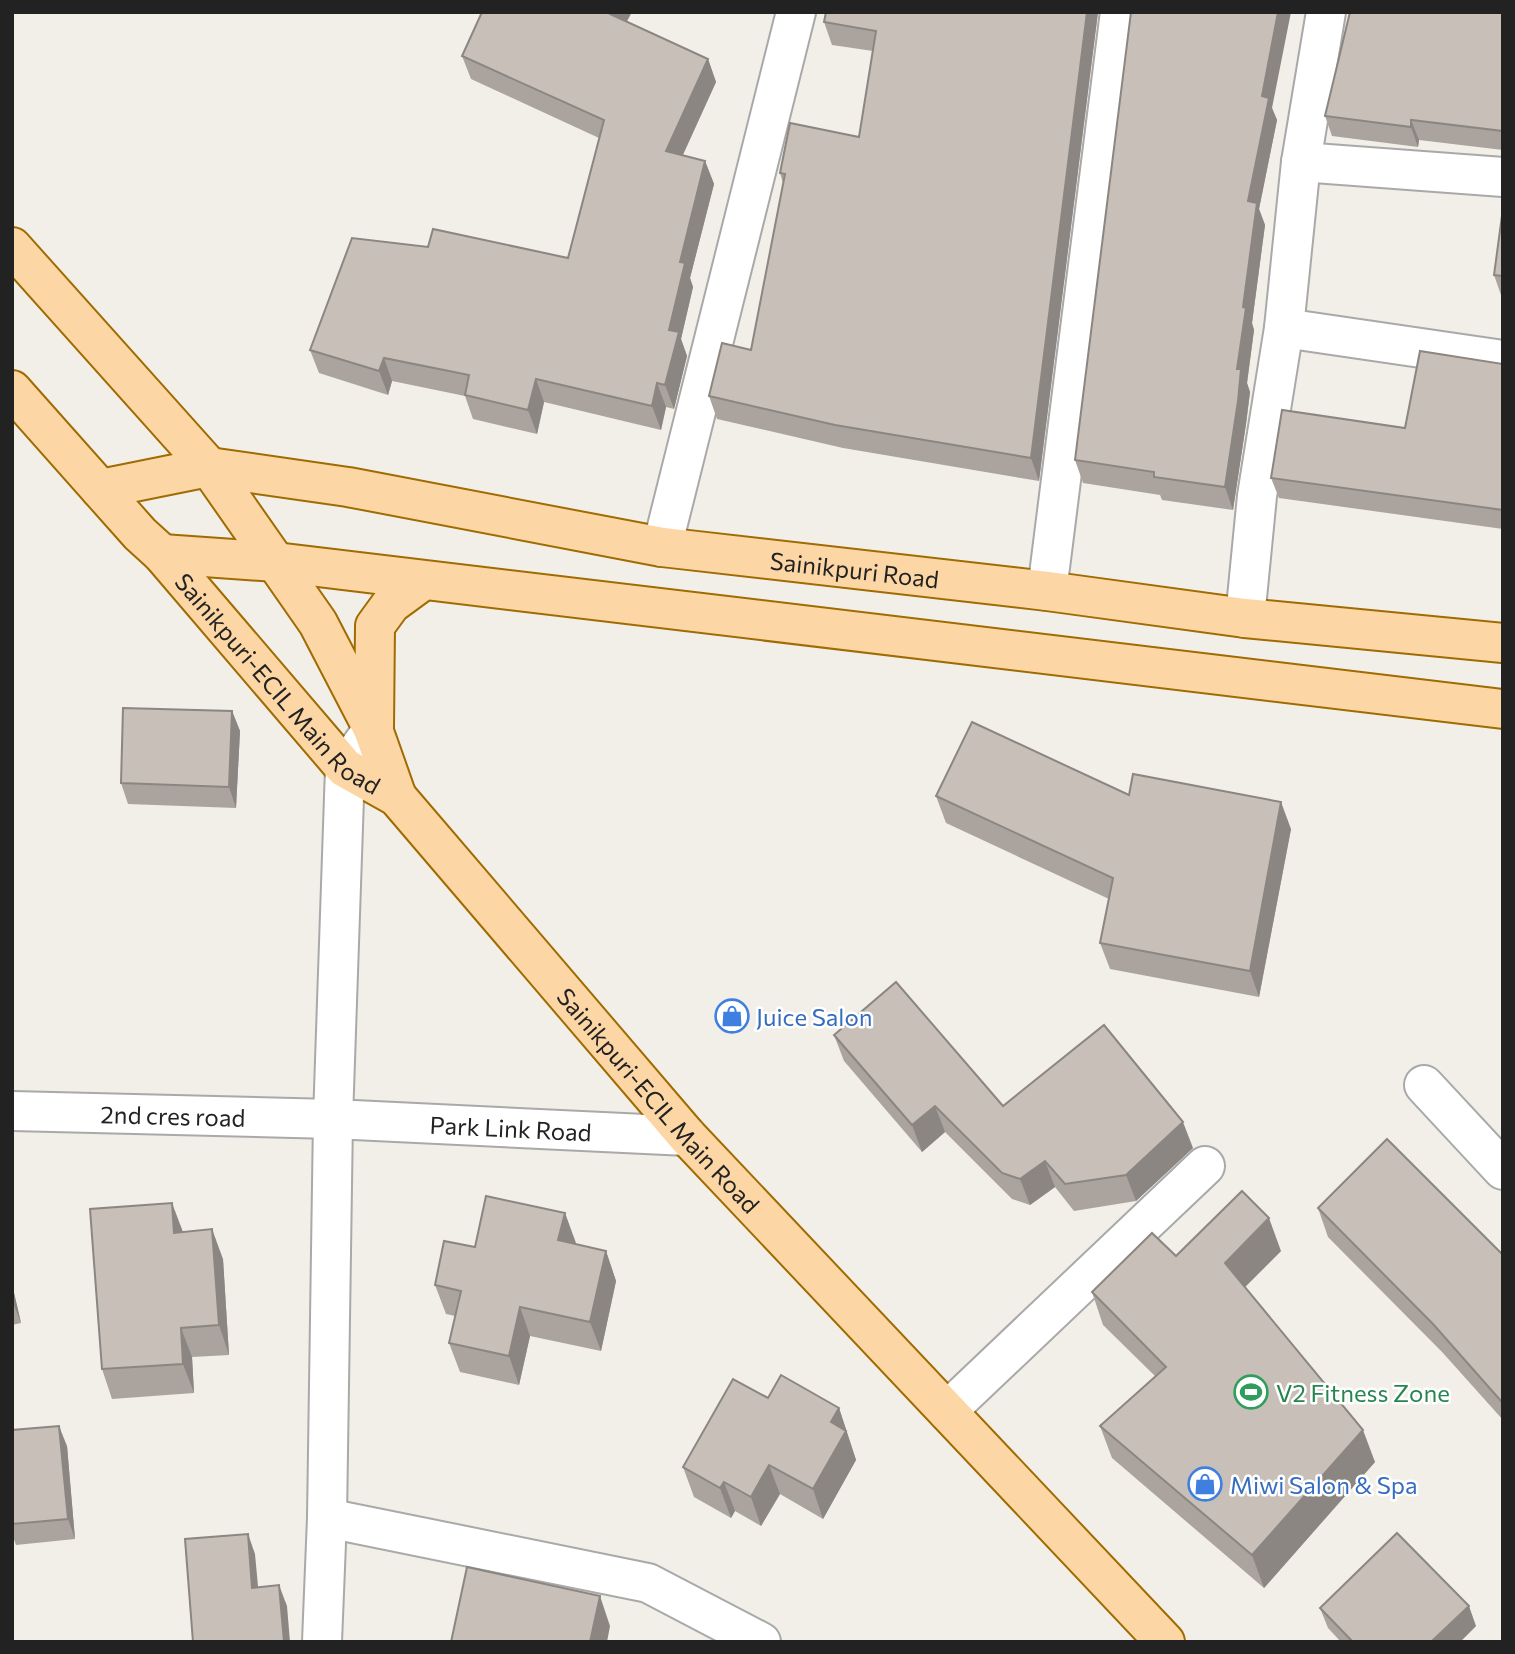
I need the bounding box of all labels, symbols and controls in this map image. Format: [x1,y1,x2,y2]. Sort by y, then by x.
street label: Sainikpuri Road [768,545,940,593]
street label: Sainikpuri-ECIL Main Road [170,567,386,799]
street label: Sainikpuri-ECIL Main Road [552,981,766,1219]
shop icon: Juice Salon [713,997,751,1035]
place label: Juice Salon [756,1002,873,1031]
street label: 2nd cres road [100,1099,246,1131]
street label: Park Link Road [429,1109,592,1146]
sports icon: V2 Fitness Zone [1232,1373,1270,1411]
place label: V2 Fitness Zone [1276,1378,1450,1407]
shop icon: Miwi Salon & Spa [1186,1465,1224,1503]
place label: Miwi Salon & Spa [1230,1470,1418,1499]

